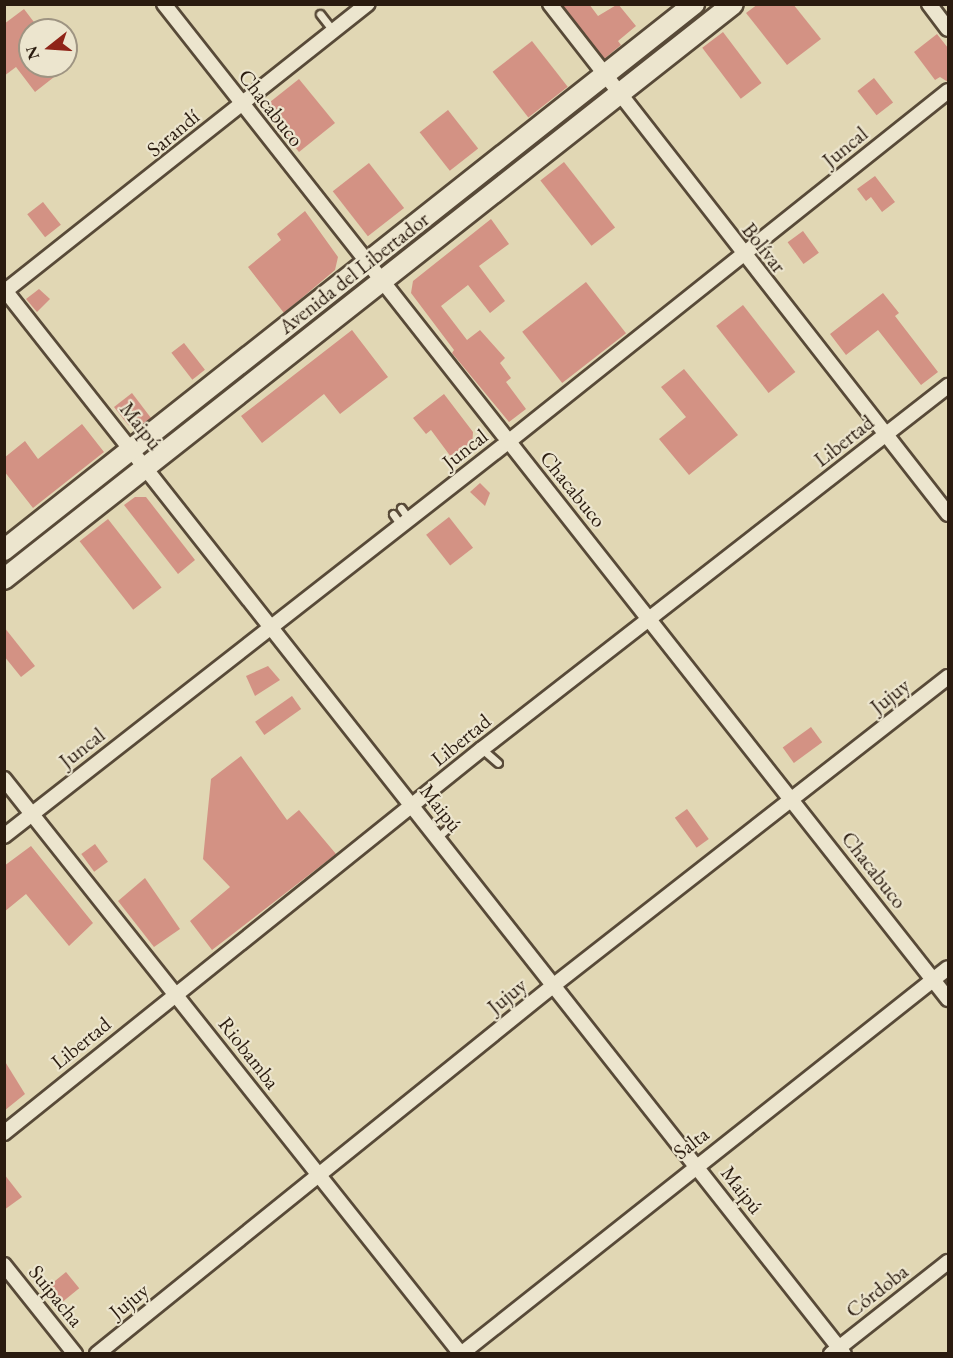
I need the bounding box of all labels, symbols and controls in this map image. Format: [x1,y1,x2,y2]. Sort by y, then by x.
north arrow [18,18,78,78]
text: N [20,44,44,62]
street label: Chacabuco [233,64,309,152]
street label: Sarandí [142,104,204,162]
street label: Juncal [817,121,873,173]
street label: Avenida del Libertador [274,206,434,340]
street label: Bolívar [737,218,791,278]
street label: Maipú [114,397,168,455]
street label: Libertad [809,410,879,472]
street label: Juncal [437,423,493,475]
street label: Chacabuco [535,446,611,532]
street label: Jujuy [865,673,915,719]
street label: Libertad [426,708,496,772]
street label: Juncal [54,722,110,774]
street label: Maipú [414,779,468,837]
street label: Chacabuco [836,826,912,914]
street label: Jujuy [482,973,532,1019]
street label: Libertad [46,1011,116,1075]
street label: Riobamba [213,1012,285,1094]
street label: Salta [668,1121,714,1165]
street label: Maipú [715,1161,769,1219]
street label: Córdoba [841,1259,913,1323]
street label: Suipacha [23,1260,89,1332]
street label: Jujuy [104,1278,154,1324]

